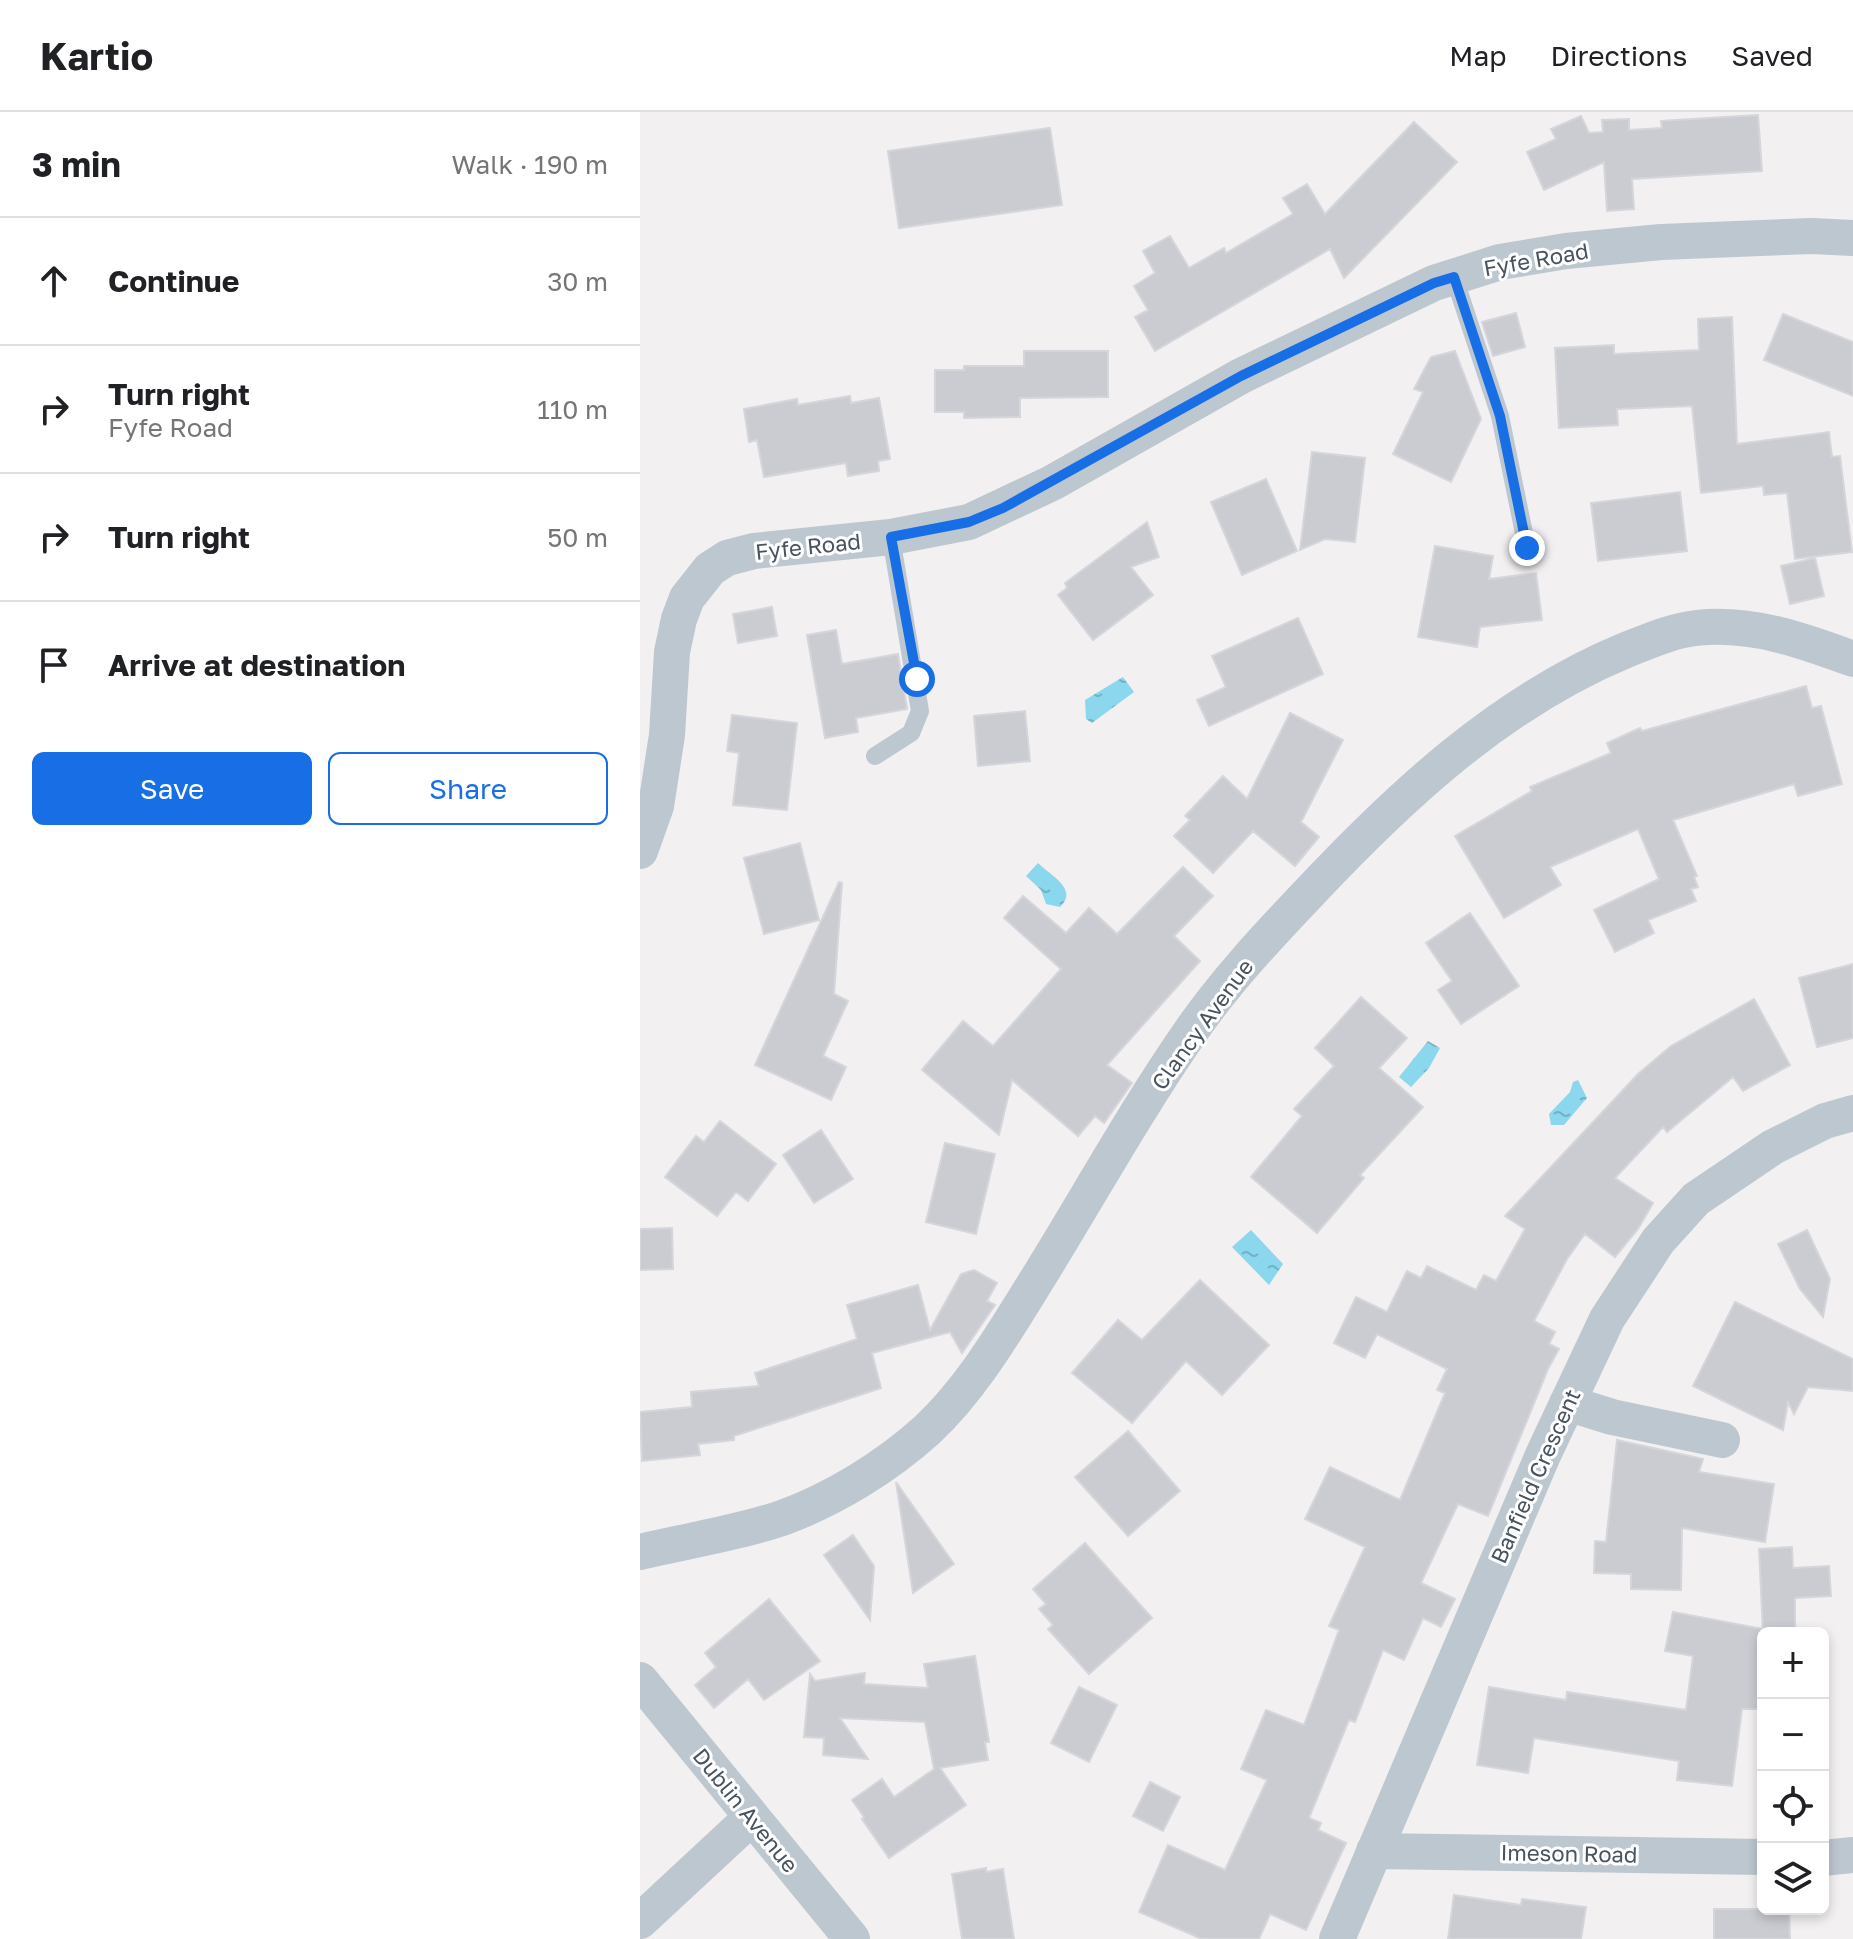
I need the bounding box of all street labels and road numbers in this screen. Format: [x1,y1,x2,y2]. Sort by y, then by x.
street label: Fyfe Road [1482,237,1590,281]
street label: Fyfe Road [754,527,862,565]
street label: Clancy Avenue [1146,953,1258,1095]
street label: Banfield Crescent [1484,1385,1586,1567]
street label: Dublin Avenue [688,1742,804,1878]
street label: Imeson Road [1500,1838,1638,1868]

